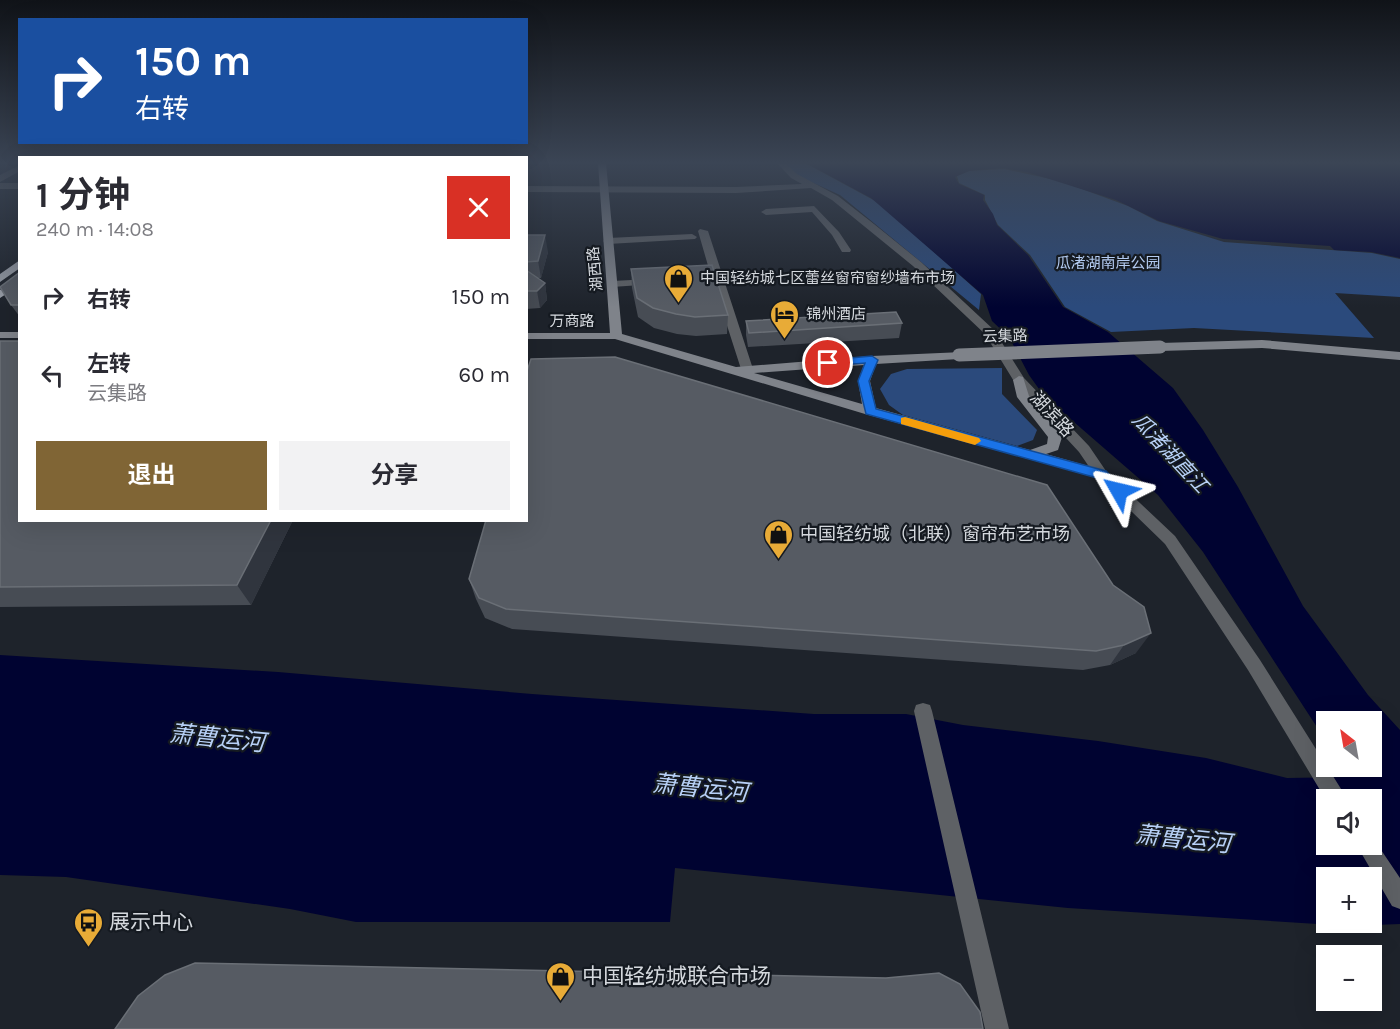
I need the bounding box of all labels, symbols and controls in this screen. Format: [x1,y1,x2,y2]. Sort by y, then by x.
text: 150 m [135,36,251,86]
icon: right [36,42,114,120]
text: 右转 [135,93,189,125]
text: 1 分钟 [36,174,130,216]
button: close [447,176,510,239]
text: 240 m · 14:08 [36,218,154,241]
street label: 湖西路 [584,246,606,292]
park label: 瓜渚湖南岸公园 [1055,254,1161,272]
shop icon: 中国轻纺城七区蕾丝窗帘窗纱墙布市场 [663,262,695,304]
place label: 中国轻纺城七区蕾丝窗帘窗纱墙布市场 [700,269,955,287]
icon: right [36,281,69,314]
text: 150 m [451,284,510,310]
text: 右转 [87,287,131,313]
hotel icon: 锦州酒店 [769,298,801,340]
place label: 锦州酒店 [806,305,866,323]
street label: 万商路 [549,312,595,330]
street label: 云集路 [982,326,1028,346]
pin [802,337,853,388]
icon: arrive [811,346,844,379]
text: 左转 [87,351,131,377]
icon: left [36,359,69,392]
text: 60 m [459,362,510,388]
text: 云集路 [87,382,147,405]
street label: 湖滨路 [1026,387,1078,441]
water label: 瓜渚湖直江 [1127,409,1214,499]
button: 退出 [36,441,267,510]
button: 分享 [279,441,510,510]
position arrow [1087,459,1151,523]
shop icon: 中国轻纺城（北联）窗帘布艺市场 [763,518,795,560]
place label: 中国轻纺城（北联）窗帘布艺市场 [800,523,1070,545]
north arrow [1316,711,1382,777]
map controls [1316,711,1382,1011]
water label: 萧曹运河 [168,719,270,757]
water label: 萧曹运河 [651,769,753,807]
button: sound [1316,789,1382,855]
water label: 萧曹运河 [1134,820,1236,858]
button: + [1316,867,1382,933]
bus stop icon: 展示中心 [72,906,104,948]
place label: 展示中心 [109,910,193,934]
button: − [1316,945,1382,1011]
shop icon: 中国轻纺城联合市场 [545,960,577,1002]
place label: 中国轻纺城联合市场 [582,964,771,988]

